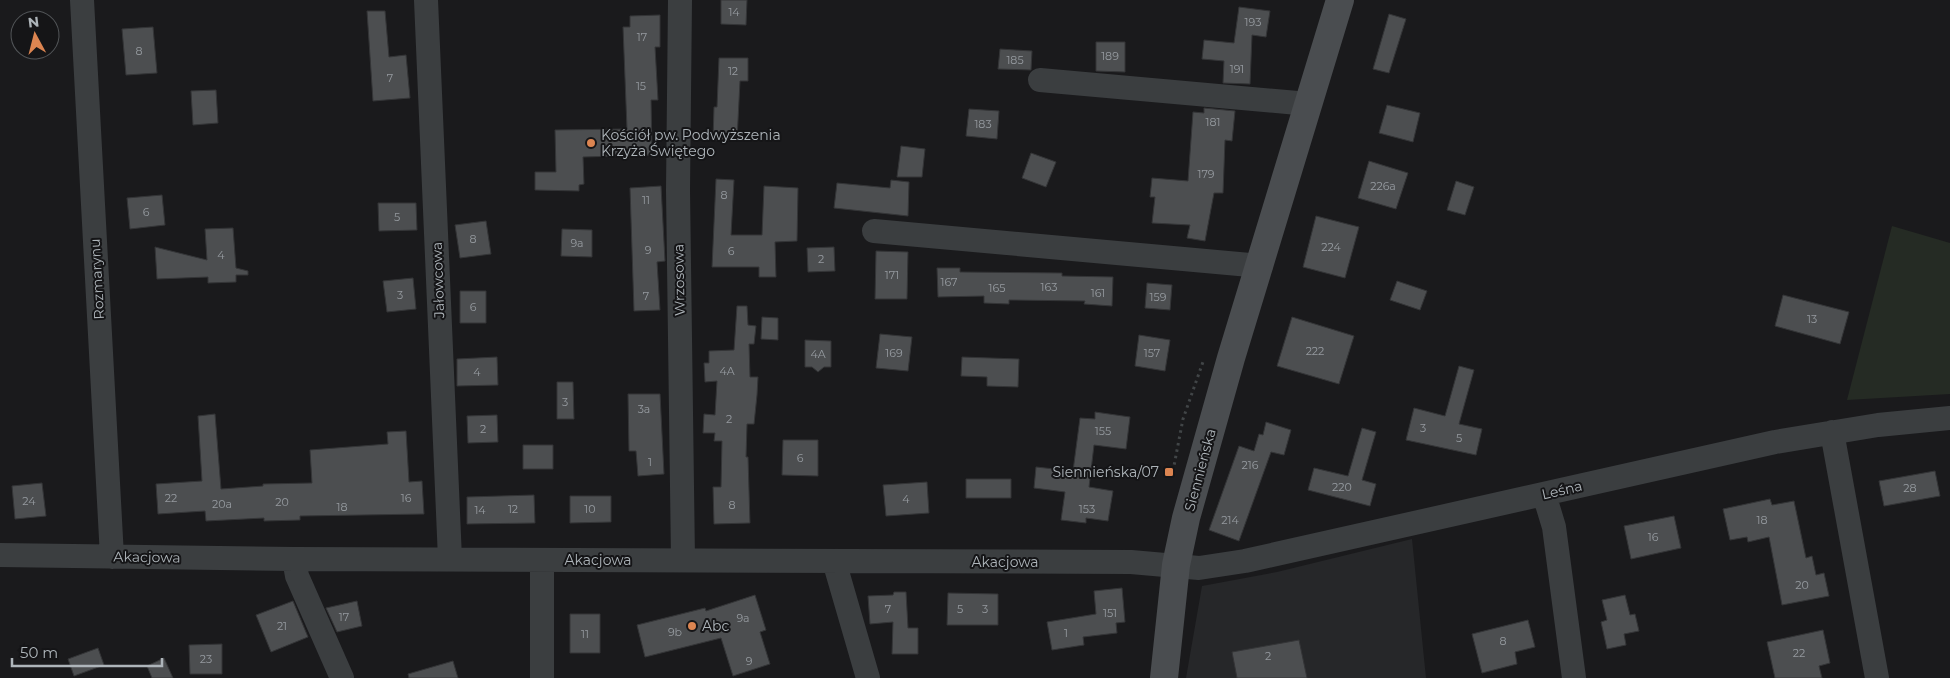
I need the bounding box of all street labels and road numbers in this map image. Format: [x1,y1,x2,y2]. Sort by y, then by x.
street label: Rozmarynu [86,238,108,320]
street label: Jałowcowa [428,241,448,320]
street label: Wrzosowa [669,244,689,316]
street label: Siennieńska [1180,427,1220,513]
street label: Leśna [1540,477,1584,503]
street label: Akacjowa [113,547,181,567]
street label: Akacjowa [564,551,632,569]
street label: Akacjowa [971,553,1039,571]

